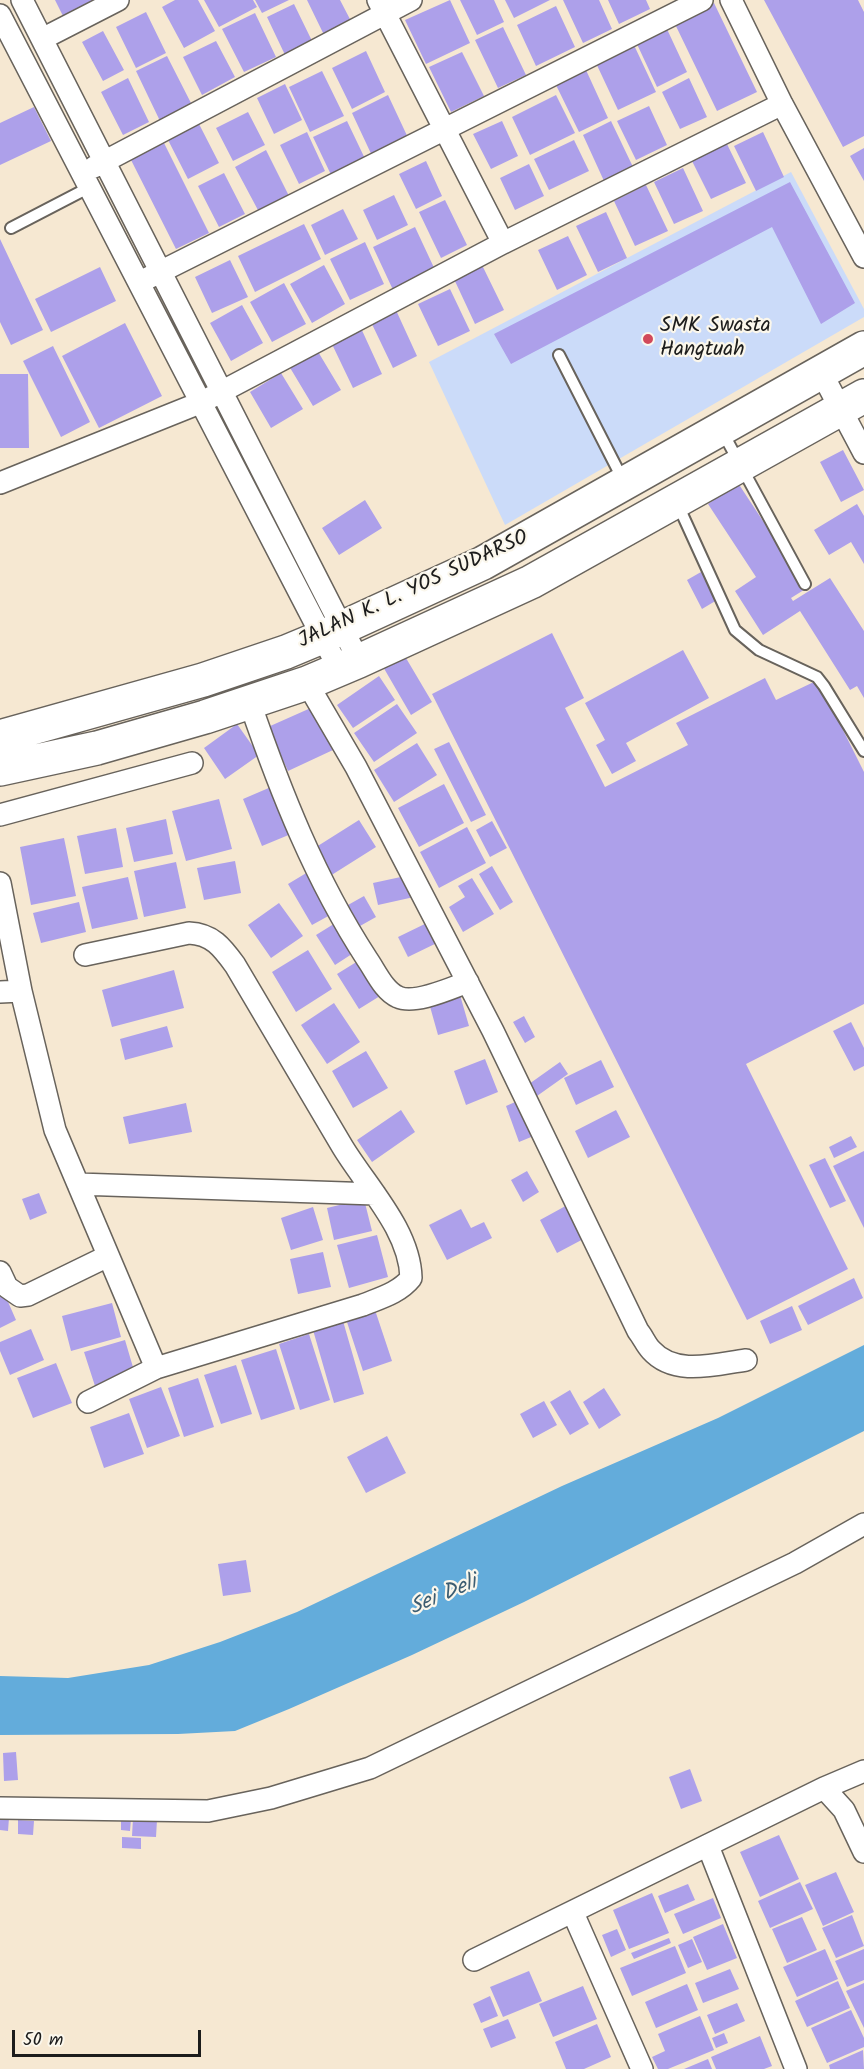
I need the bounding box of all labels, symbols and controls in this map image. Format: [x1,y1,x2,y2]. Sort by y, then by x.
place label: SMK Swasta Hangtuah [660,314,771,364]
marker: SMK Swasta Hangtuah [641,332,655,346]
street label: JALAN K. L. YOS SUDARSO [295,527,533,655]
water label: Sei Deli [406,1571,482,1623]
scale bar [15,2018,204,2056]
text: 50 m [23,2026,63,2055]

